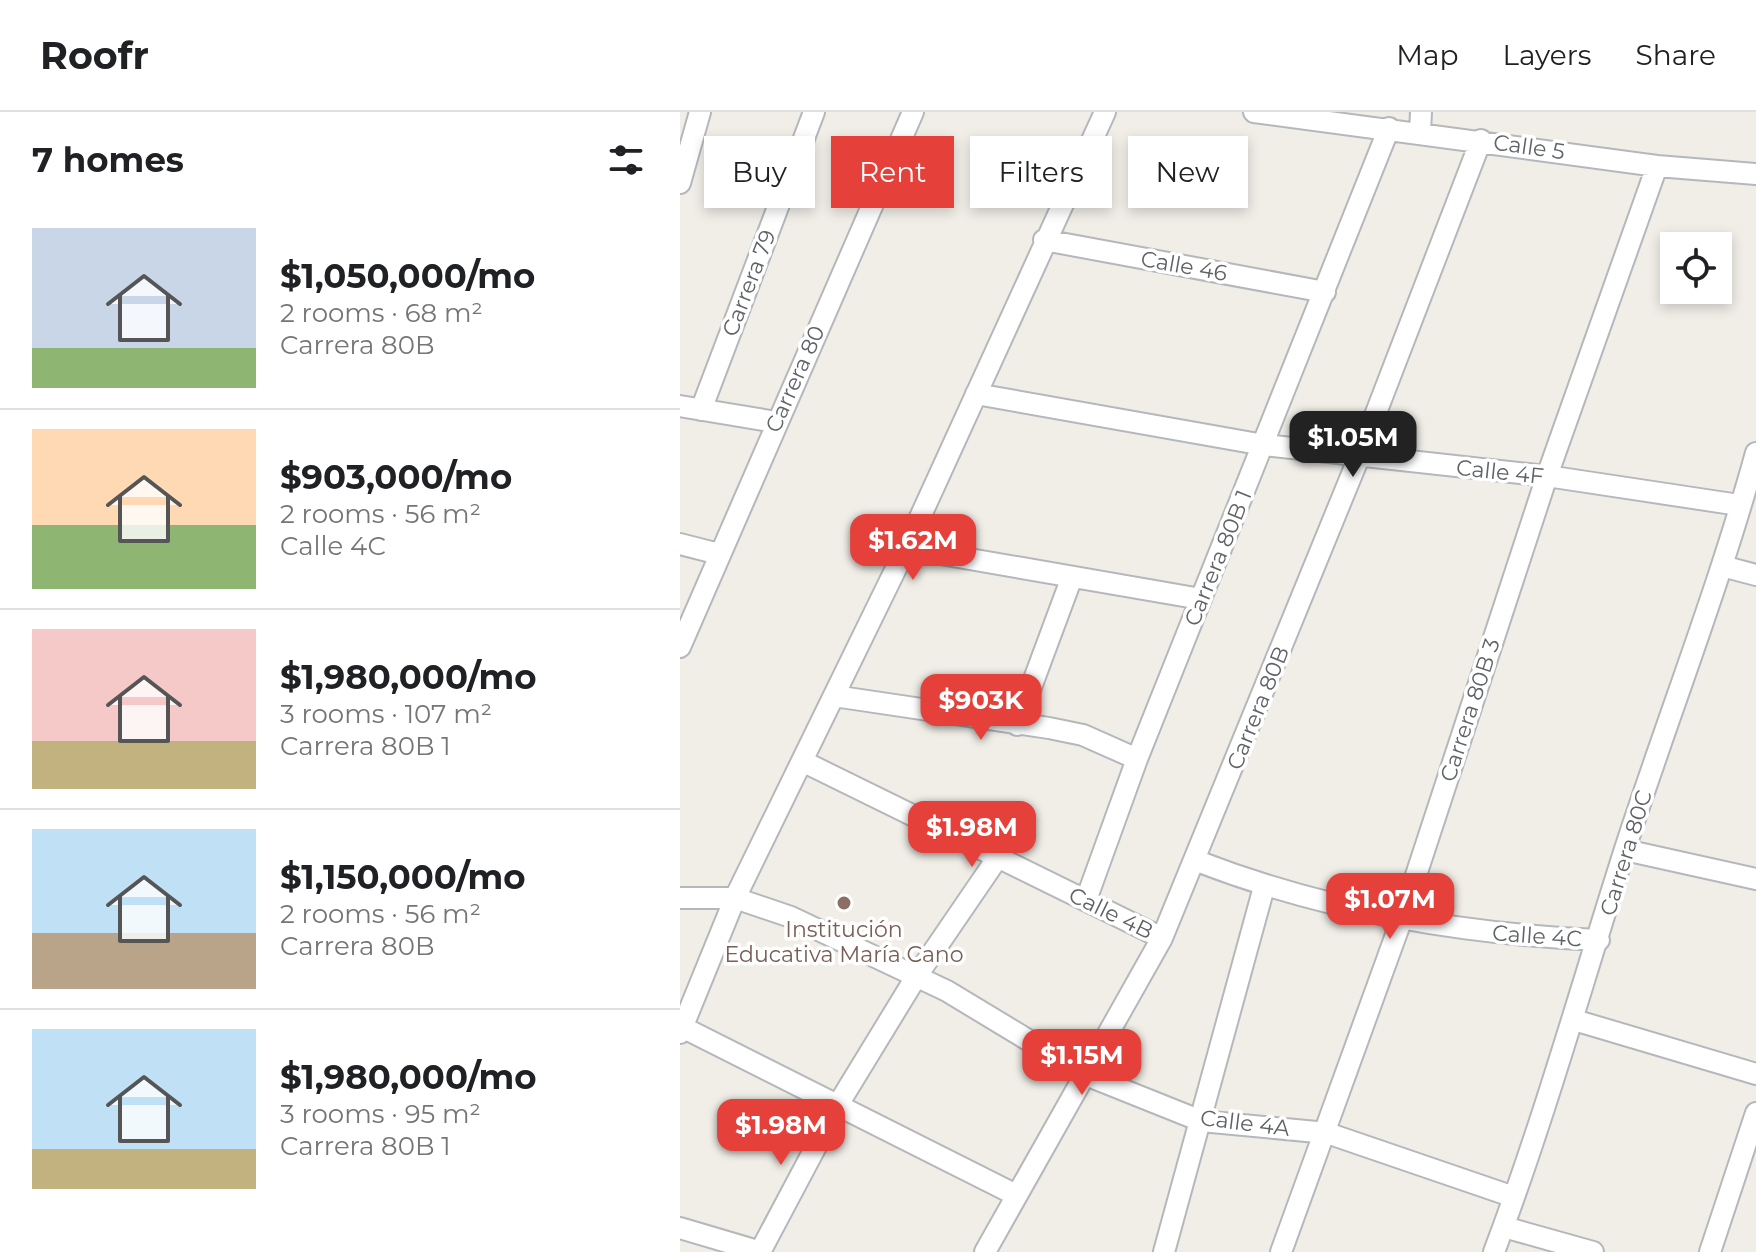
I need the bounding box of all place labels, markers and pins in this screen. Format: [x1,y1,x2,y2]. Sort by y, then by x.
pin: $1.05M [1288,411,1418,479]
pin: $1.62M [848,514,978,582]
pin: $903K [925,674,1037,742]
pin: $1.98M [907,801,1037,869]
pin: $1.07M [1325,873,1455,941]
marker: Institución Educativa María Cano [835,894,853,912]
place label: Institución Educativa María Cano [724,916,964,968]
pin: $1.15M [1017,1029,1147,1097]
pin: $1.98M [716,1099,846,1167]

